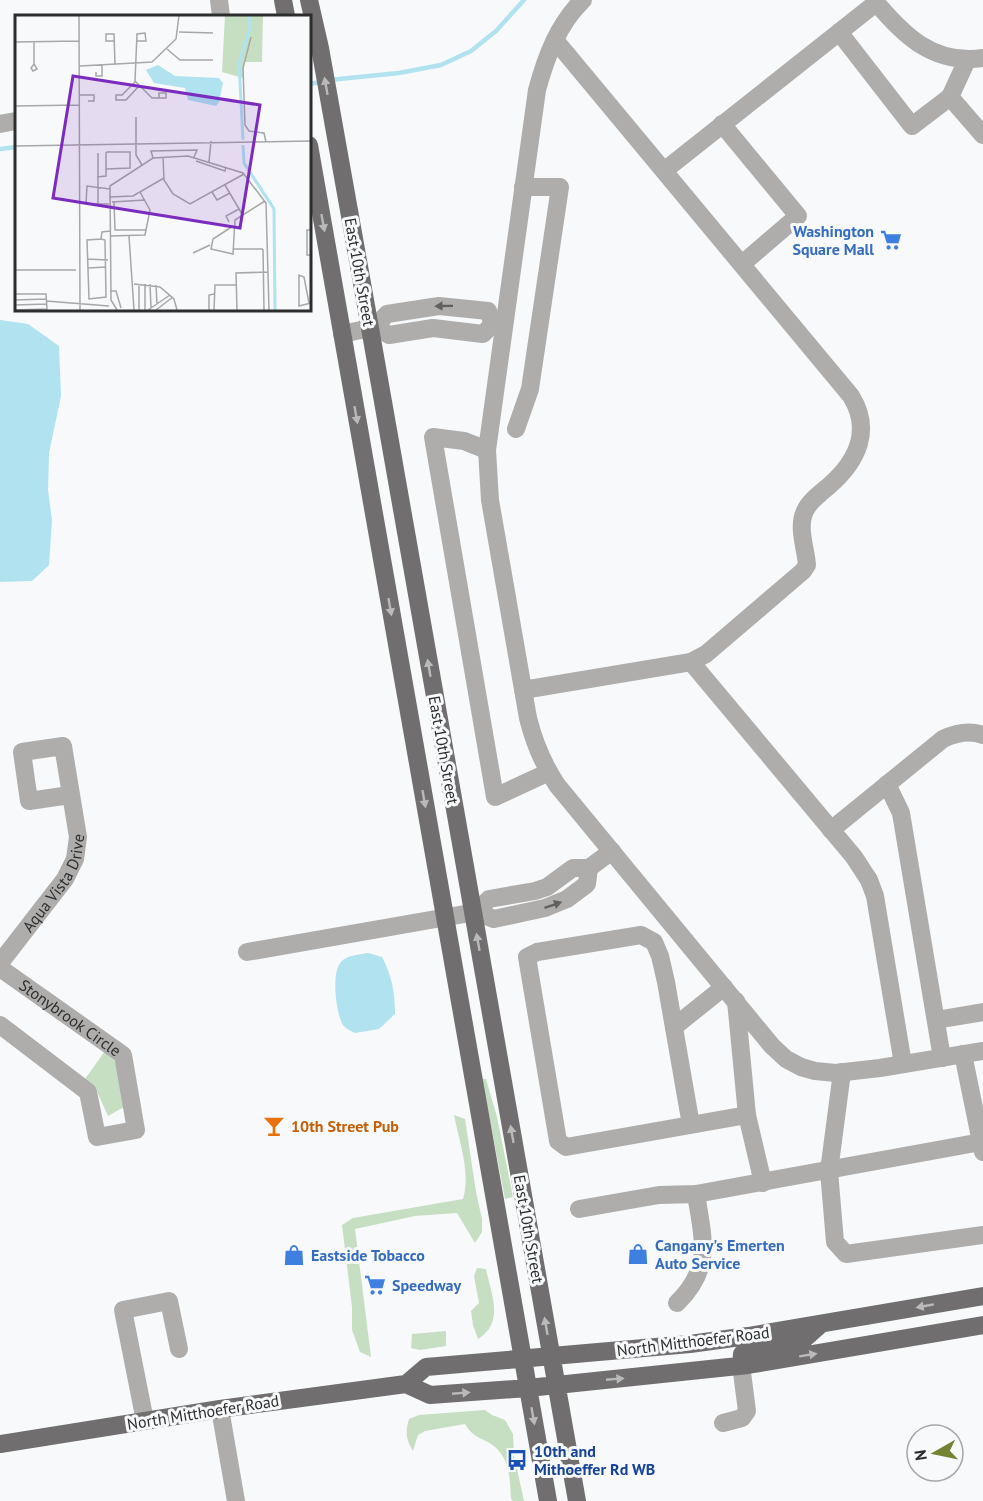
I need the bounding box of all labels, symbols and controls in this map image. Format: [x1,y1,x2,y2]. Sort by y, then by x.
inset map [15,15,310,310]
one-way arrow [322,77,331,96]
one-way arrow [319,214,328,233]
street label: East 10th Street [341,216,379,328]
place label: Washington Square Mall [792,221,874,259]
supermarket icon: Washington Square Mall [879,228,903,252]
one-way arrow [435,301,454,311]
one-way arrow [352,406,361,425]
one-way arrow [386,598,395,617]
one-way arrow [424,658,433,677]
street label: East 10th Street [425,694,463,806]
one-way arrow [420,790,429,809]
street label: Aqua Vista Drive [18,833,88,936]
one-way arrow [544,899,562,909]
one-way arrow [473,933,482,952]
street label: Stonybrook Circle [15,975,125,1061]
bar icon: 10th Street Pub [262,1114,286,1138]
place label: 10th Street Pub [291,1116,399,1136]
one-way arrow [507,1125,516,1144]
street label: East 10th Street [510,1173,548,1285]
place label: Cangany's Emerten Auto Service [655,1235,785,1273]
shop icon: Cangany's Emerten Auto Service [626,1242,650,1266]
shop icon: Eastside Tobacco [282,1243,306,1267]
place label: Eastside Tobacco [311,1245,425,1265]
supermarket icon: Speedway [363,1273,387,1297]
place label: Speedway [392,1275,461,1295]
one-way arrow [916,1302,935,1311]
one-way arrow [542,1317,551,1336]
street label: North Mitthoefer Road [616,1322,770,1360]
one-way arrow [799,1351,818,1360]
one-way arrow [605,1374,624,1384]
one-way arrow [452,1388,471,1398]
street label: North Mitthoefer Road [126,1390,280,1434]
one-way arrow [529,1406,538,1425]
north arrow [905,1423,965,1483]
place label: 10th and Mithoeffer Rd WB [534,1441,655,1479]
bus stop icon: 10th and Mithoeffer Rd WB [505,1448,529,1472]
text: N [909,1449,931,1462]

